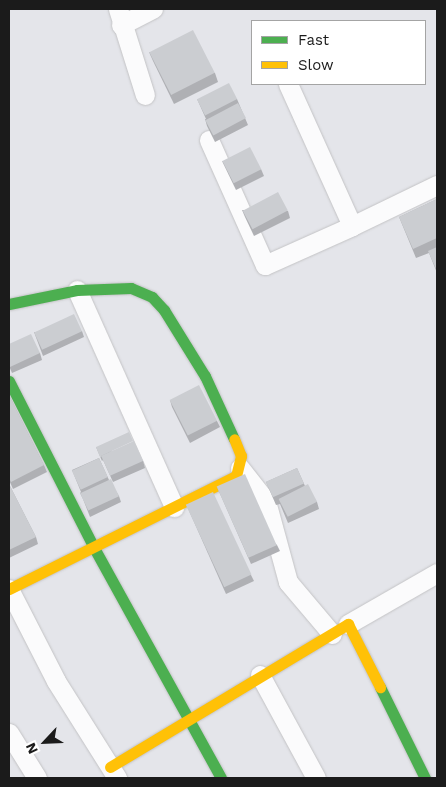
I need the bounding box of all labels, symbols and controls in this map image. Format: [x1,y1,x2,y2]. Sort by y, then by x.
legend [251,20,426,85]
text: Fast [298,31,329,49]
text: Slow [298,56,334,74]
north arrow [20,717,70,767]
text: N [22,740,41,756]

